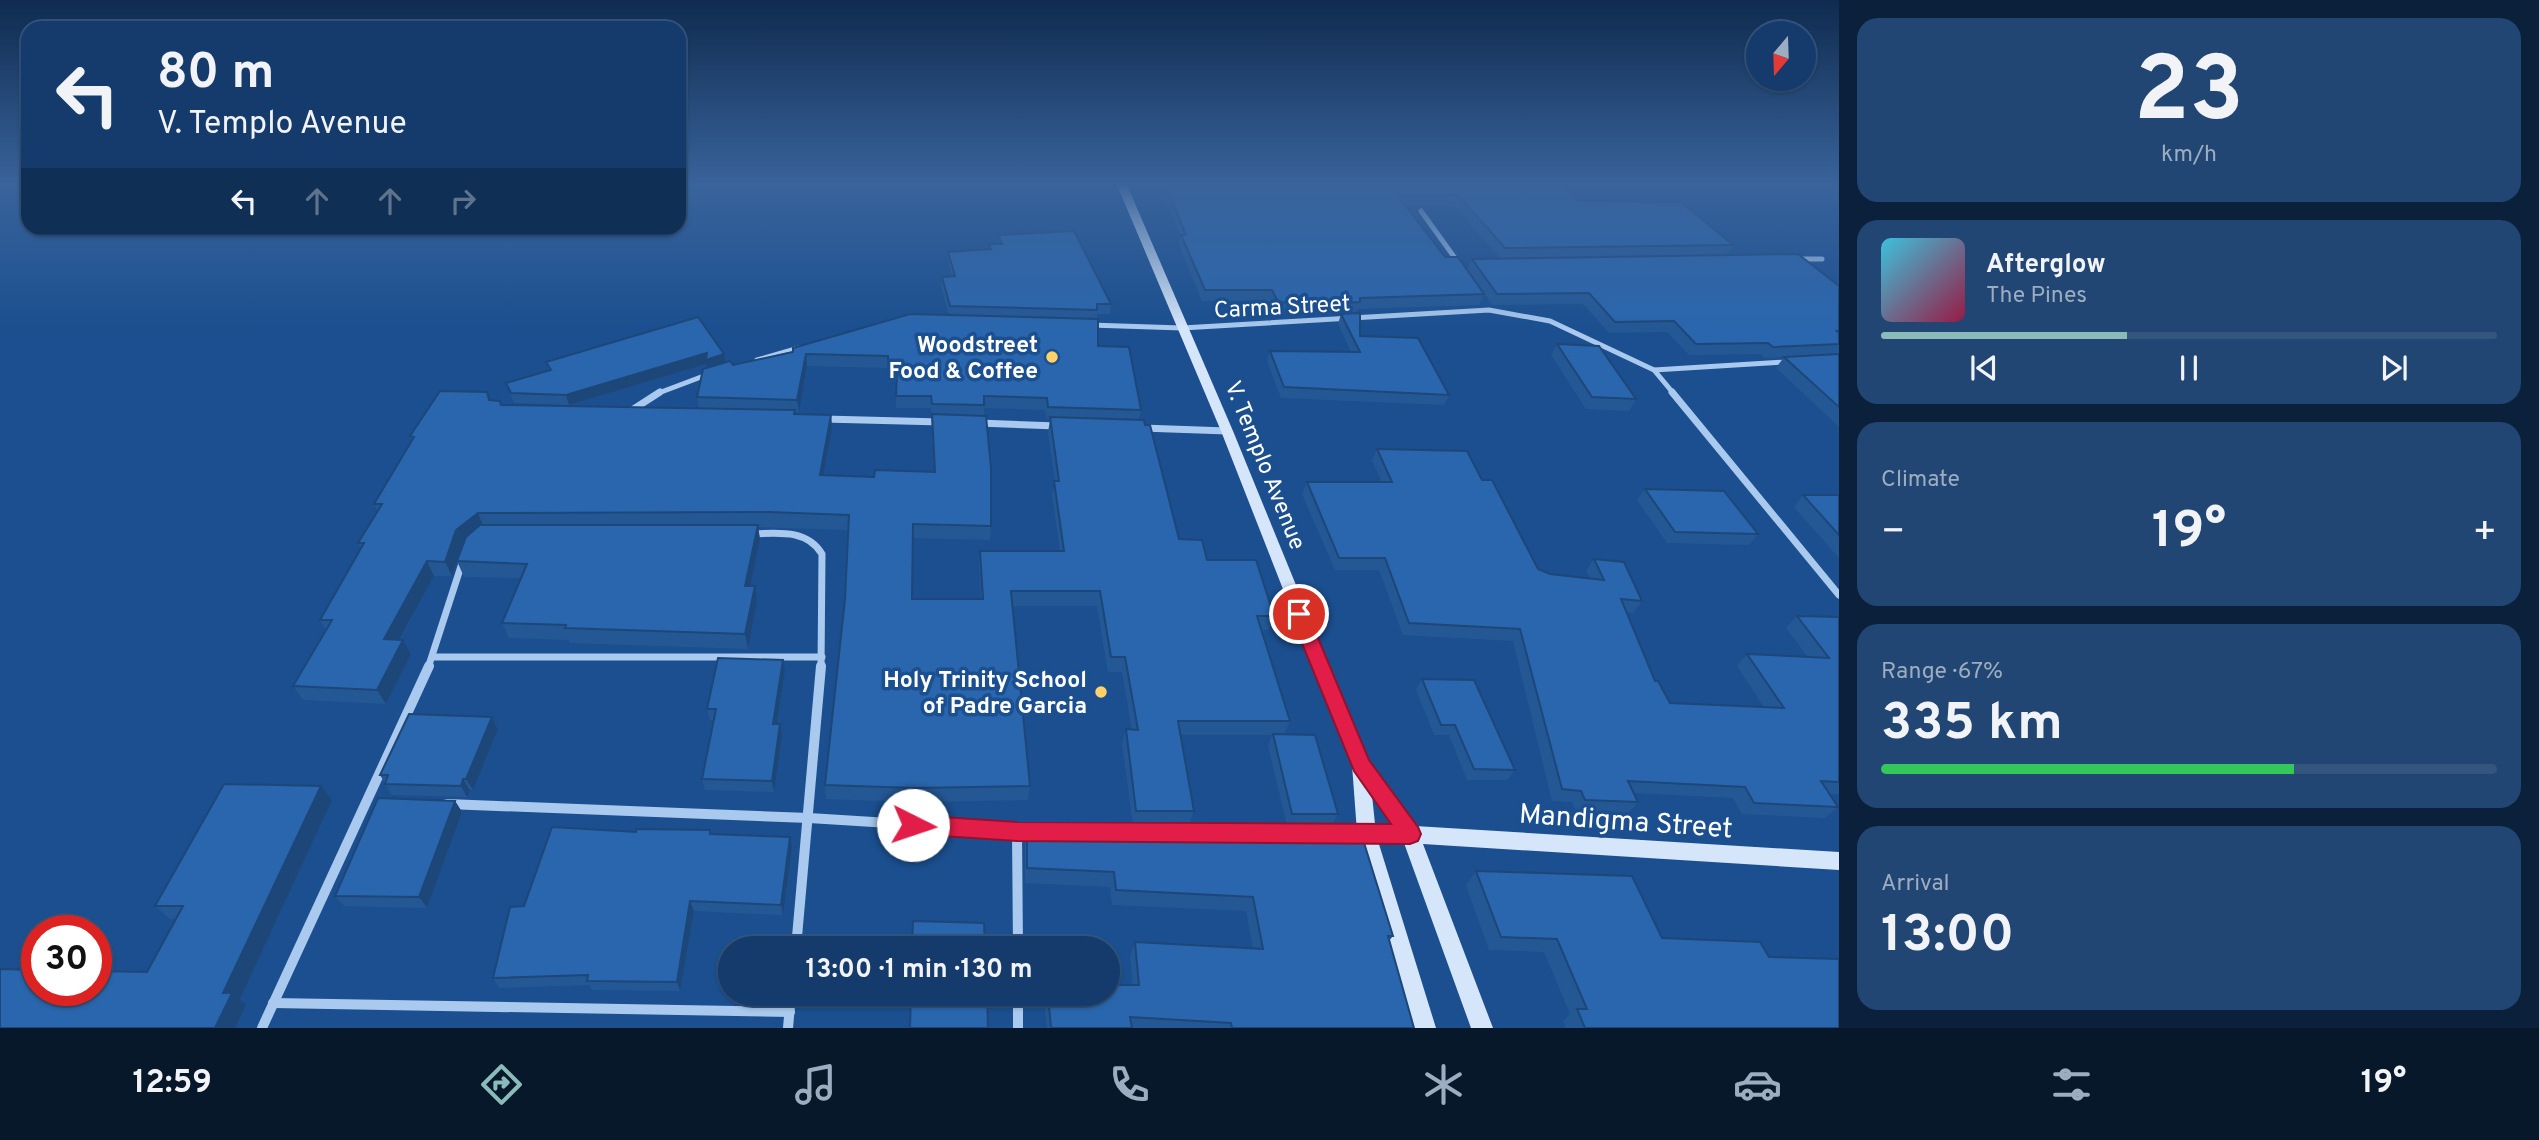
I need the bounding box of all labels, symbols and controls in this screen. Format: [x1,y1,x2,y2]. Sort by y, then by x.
north arrow [1746,21,1816,91]
map controls [1746,21,1816,91]
text: 23 [2134,38,2244,153]
text: 80 m [157,44,274,106]
icon: left [42,49,133,140]
text: V. Templo Avenue [157,105,407,145]
text: km/h [2161,141,2217,170]
icon: left [225,182,263,220]
icon: ahead [298,182,336,220]
icon: ahead [371,182,409,220]
icon: right [444,182,482,220]
text: Afterglow [1986,249,2106,282]
text: The Pines [1986,282,2087,311]
street label: Carma Street [1213,290,1351,327]
place label: Woodstreet Food & Coffee [888,332,1038,387]
marker: Woodstreet Food & Coffee [1044,349,1060,365]
icon: previous [1965,349,2003,387]
icon: pause [2170,349,2208,387]
icon: next [2375,349,2413,387]
street label: V. Templo Avenue [1217,377,1311,555]
text: Climate [1881,466,1960,495]
text: 19° [2152,500,2226,566]
text: − [1881,509,1906,558]
text: + [2472,509,2497,558]
pin [1269,584,1329,644]
icon: arrive [1280,595,1318,633]
text: Range · 67% [1881,658,2003,687]
place label: Holy Trinity School of Padre Garcia [883,667,1087,722]
marker: Holy Trinity School of Padre Garcia [1093,684,1109,700]
text: 335 km [1881,692,2063,758]
position arrow [876,788,950,862]
street label: Mandigma Street [1518,798,1734,848]
text: Arrival [1881,870,1950,899]
text: 13:00 [1881,904,2014,970]
speed limit sign: 30 [21,915,112,1006]
text: 13:00 · 1 min · 130 m [806,954,1032,987]
icon: directions [477,1060,526,1109]
icon: music [791,1060,840,1109]
icon: phone [1105,1060,1154,1109]
icon: climate [1419,1060,1468,1109]
icon: car [1733,1060,1782,1109]
icon: filters [2047,1060,2096,1109]
text: 12:59 [132,1064,212,1104]
text: 19° [2361,1064,2406,1104]

